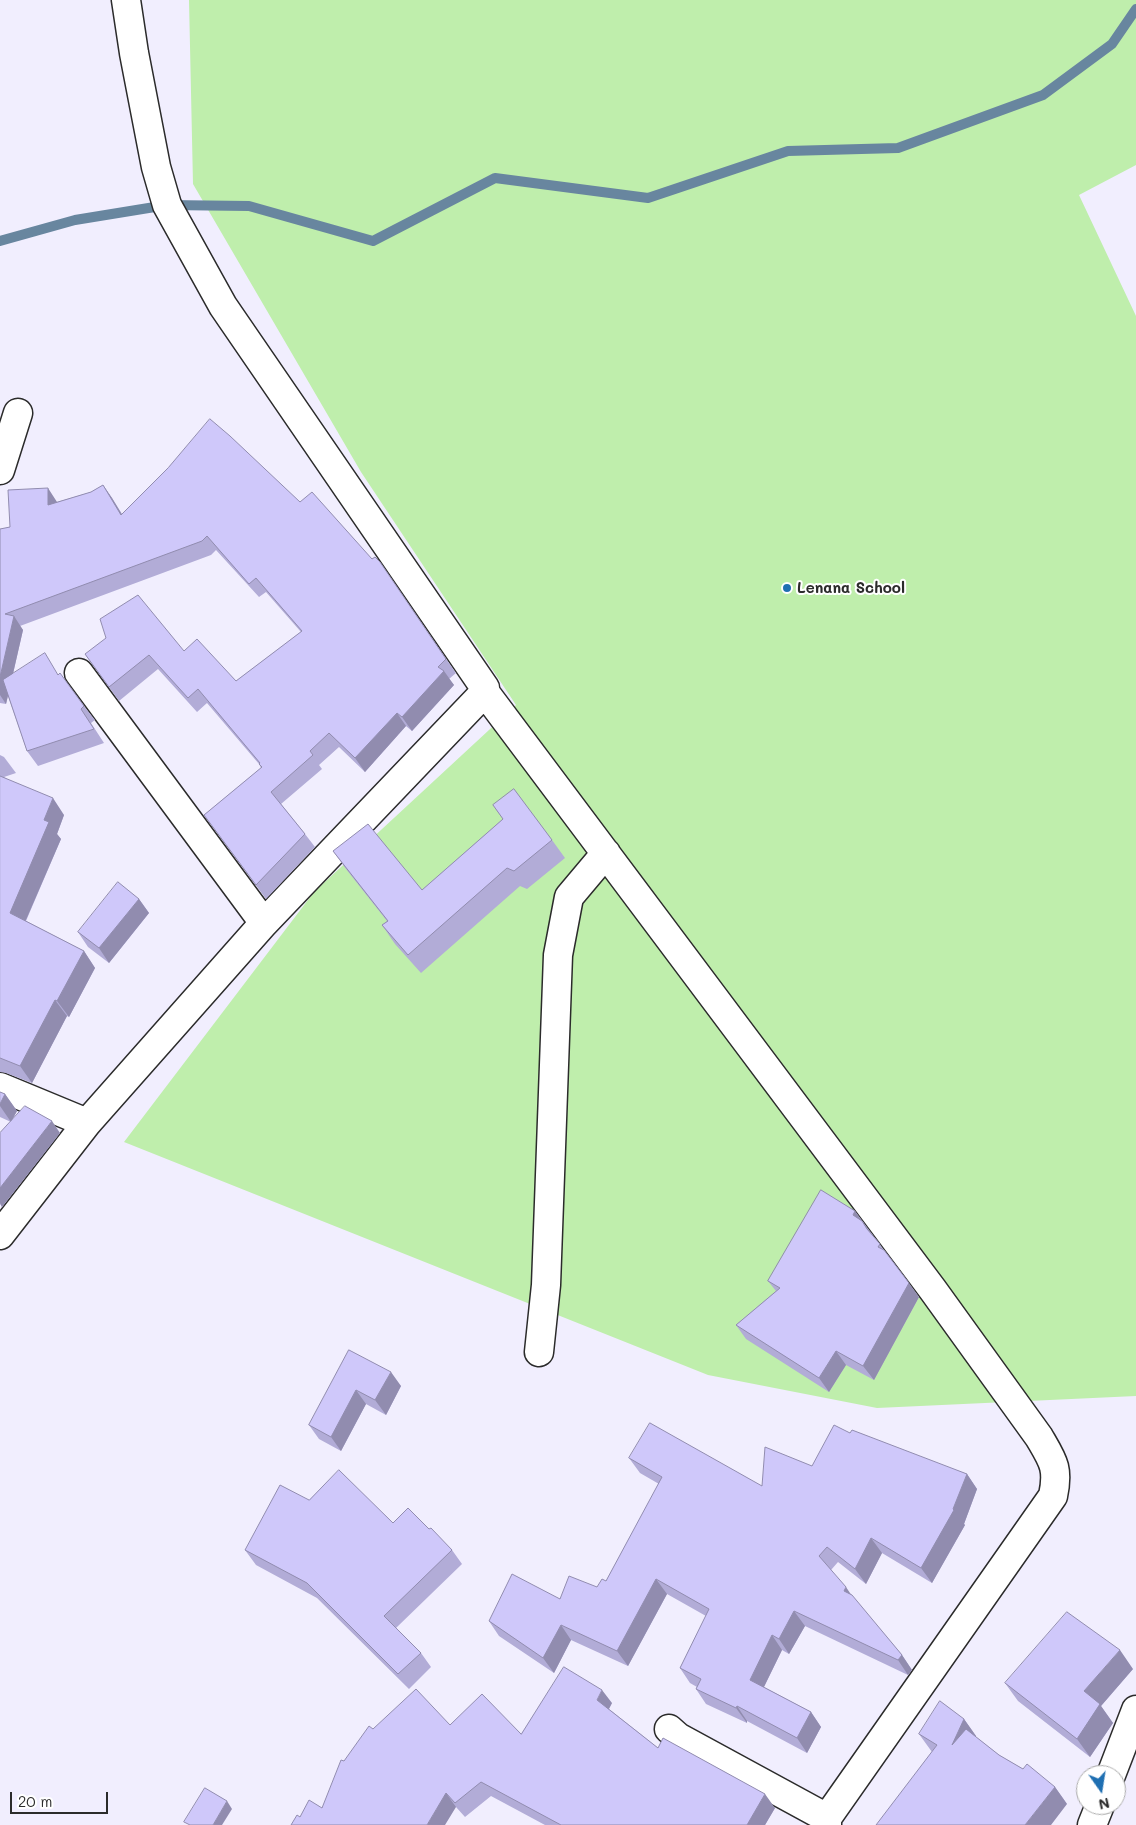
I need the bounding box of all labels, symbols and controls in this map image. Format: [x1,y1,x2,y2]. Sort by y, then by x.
place label: Lenana School [797,579,905,597]
marker: Lenana School [781,582,793,594]
north arrow [1076,1765,1126,1815]
scale bar [12,1782,110,1814]
text: 20 m [18,1791,52,1811]
text: N [1097,1794,1112,1815]

